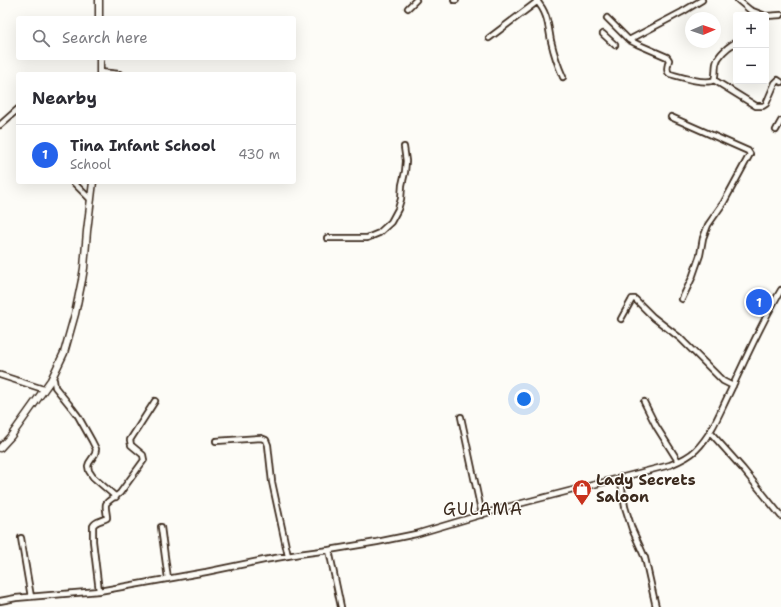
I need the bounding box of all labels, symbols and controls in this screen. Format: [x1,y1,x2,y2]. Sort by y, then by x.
north arrow [685,12,721,48]
map controls [733,12,769,84]
button: + [733,12,769,48]
search box [16,16,296,60]
icon: search [30,27,52,49]
text: Search here [62,28,148,48]
button: − [733,48,769,84]
text: Nearby [32,87,97,109]
text: Tina Infant School [70,136,216,156]
text: 1 [42,146,48,163]
text: 430 m [238,146,280,163]
text: School [70,156,111,173]
pin: 1 [746,287,772,317]
your location [514,389,534,409]
place label: Lady Secrets Saloon [596,470,696,507]
shop icon: Lady Secrets Saloon [571,478,593,506]
district label: GULAMA [443,498,523,520]

